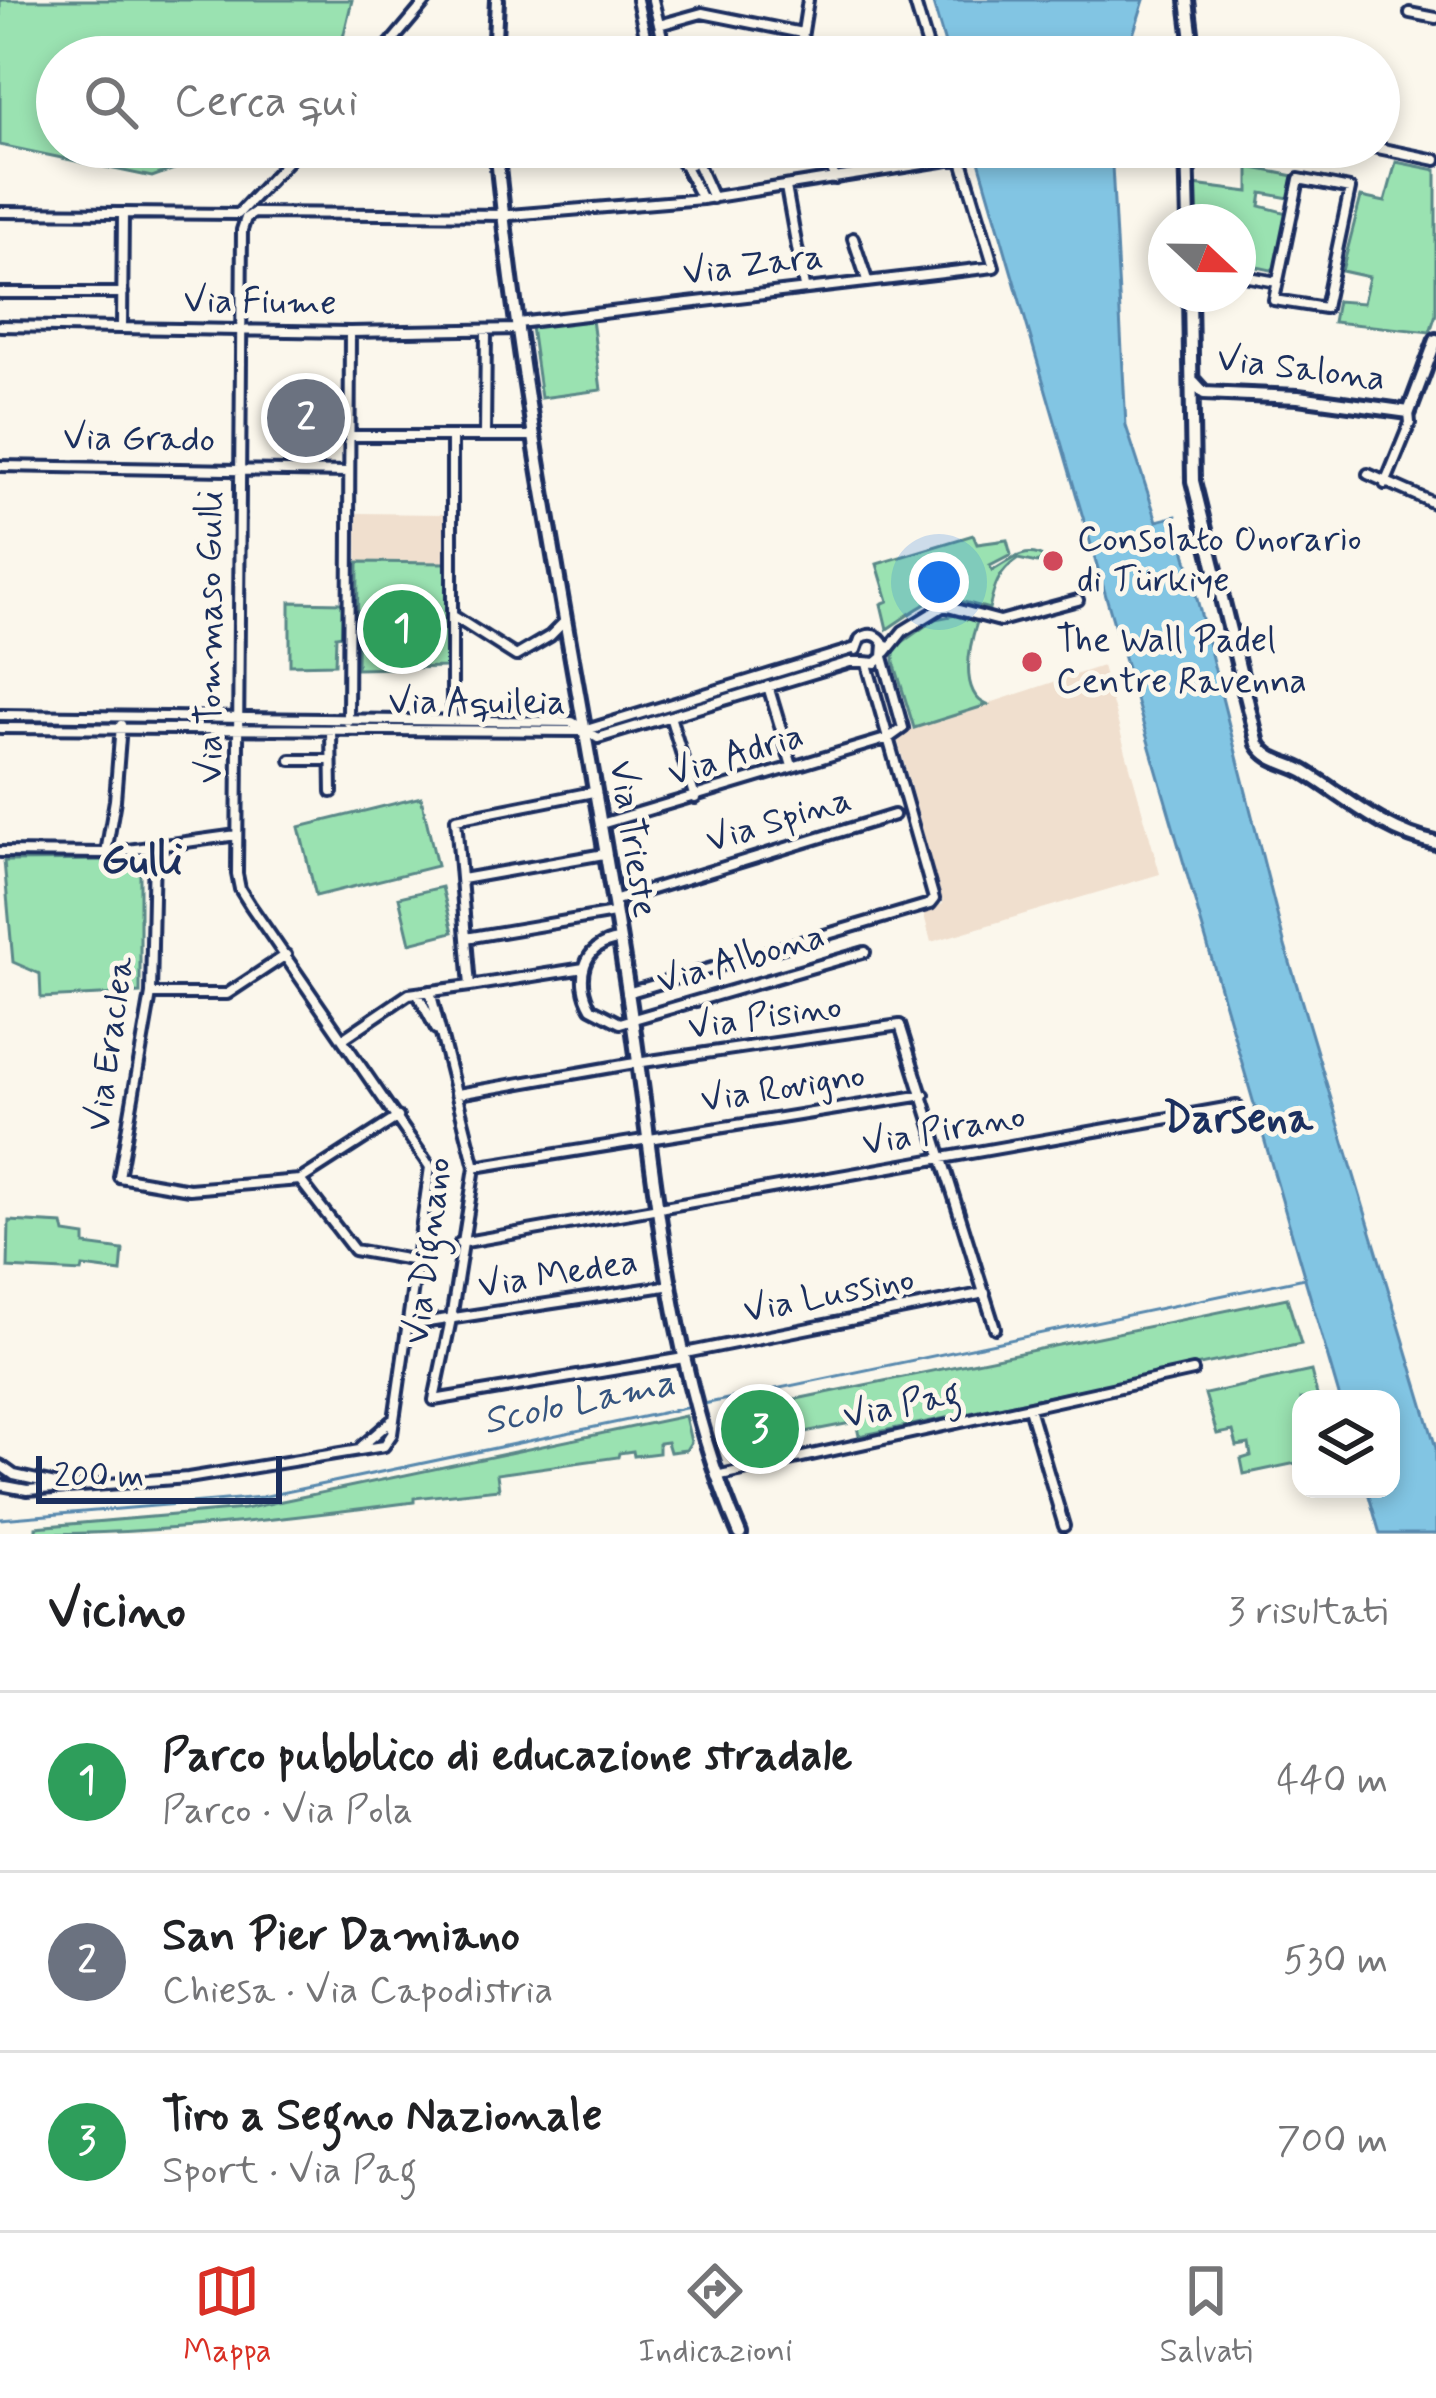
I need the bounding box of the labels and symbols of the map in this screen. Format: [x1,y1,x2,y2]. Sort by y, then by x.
north arrow [1148,204,1256,312]
street label: Via Zara [680,234,826,298]
street label: Via Fiume [183,278,337,328]
street label: Via Salona [1214,336,1388,404]
pin: 2 [267,373,345,463]
street label: Via Grado [63,415,215,465]
street label: Via Tommaso Gulli [188,490,235,784]
place label: Consolato Onorario di Türkiye [1077,517,1362,605]
marker: Consolato Onorario di Türkiye [1040,548,1066,574]
your location [909,552,969,612]
pin: 1 [363,584,441,674]
place label: The Wall Padel Centre Ravenna [1056,618,1307,706]
marker: The Wall Padel Centre Ravenna [1019,649,1045,675]
street label: Via Aquileia [388,680,566,727]
street label: Via Adria [663,713,809,799]
street label: Via Trieste [596,757,668,921]
street label: Via Spina [701,777,857,865]
district label: Gulli [101,834,183,889]
street label: Via Albona [652,914,830,1006]
street label: Via Eraclea [75,953,147,1134]
street label: Via Pisino [685,984,845,1052]
street label: Via Rovigno [698,1053,868,1125]
district label: Darsena [1163,1092,1315,1147]
street label: Via Pirano [859,1094,1029,1168]
street label: Via Dignano [394,1155,467,1348]
street label: Via Medea [475,1239,641,1311]
street label: Via Lussino [740,1256,918,1336]
water label: Scolo Lama [478,1358,680,1448]
street label: Via Pag [839,1371,966,1444]
pin: 3 [721,1384,799,1474]
scale bar [36,1450,282,1503]

